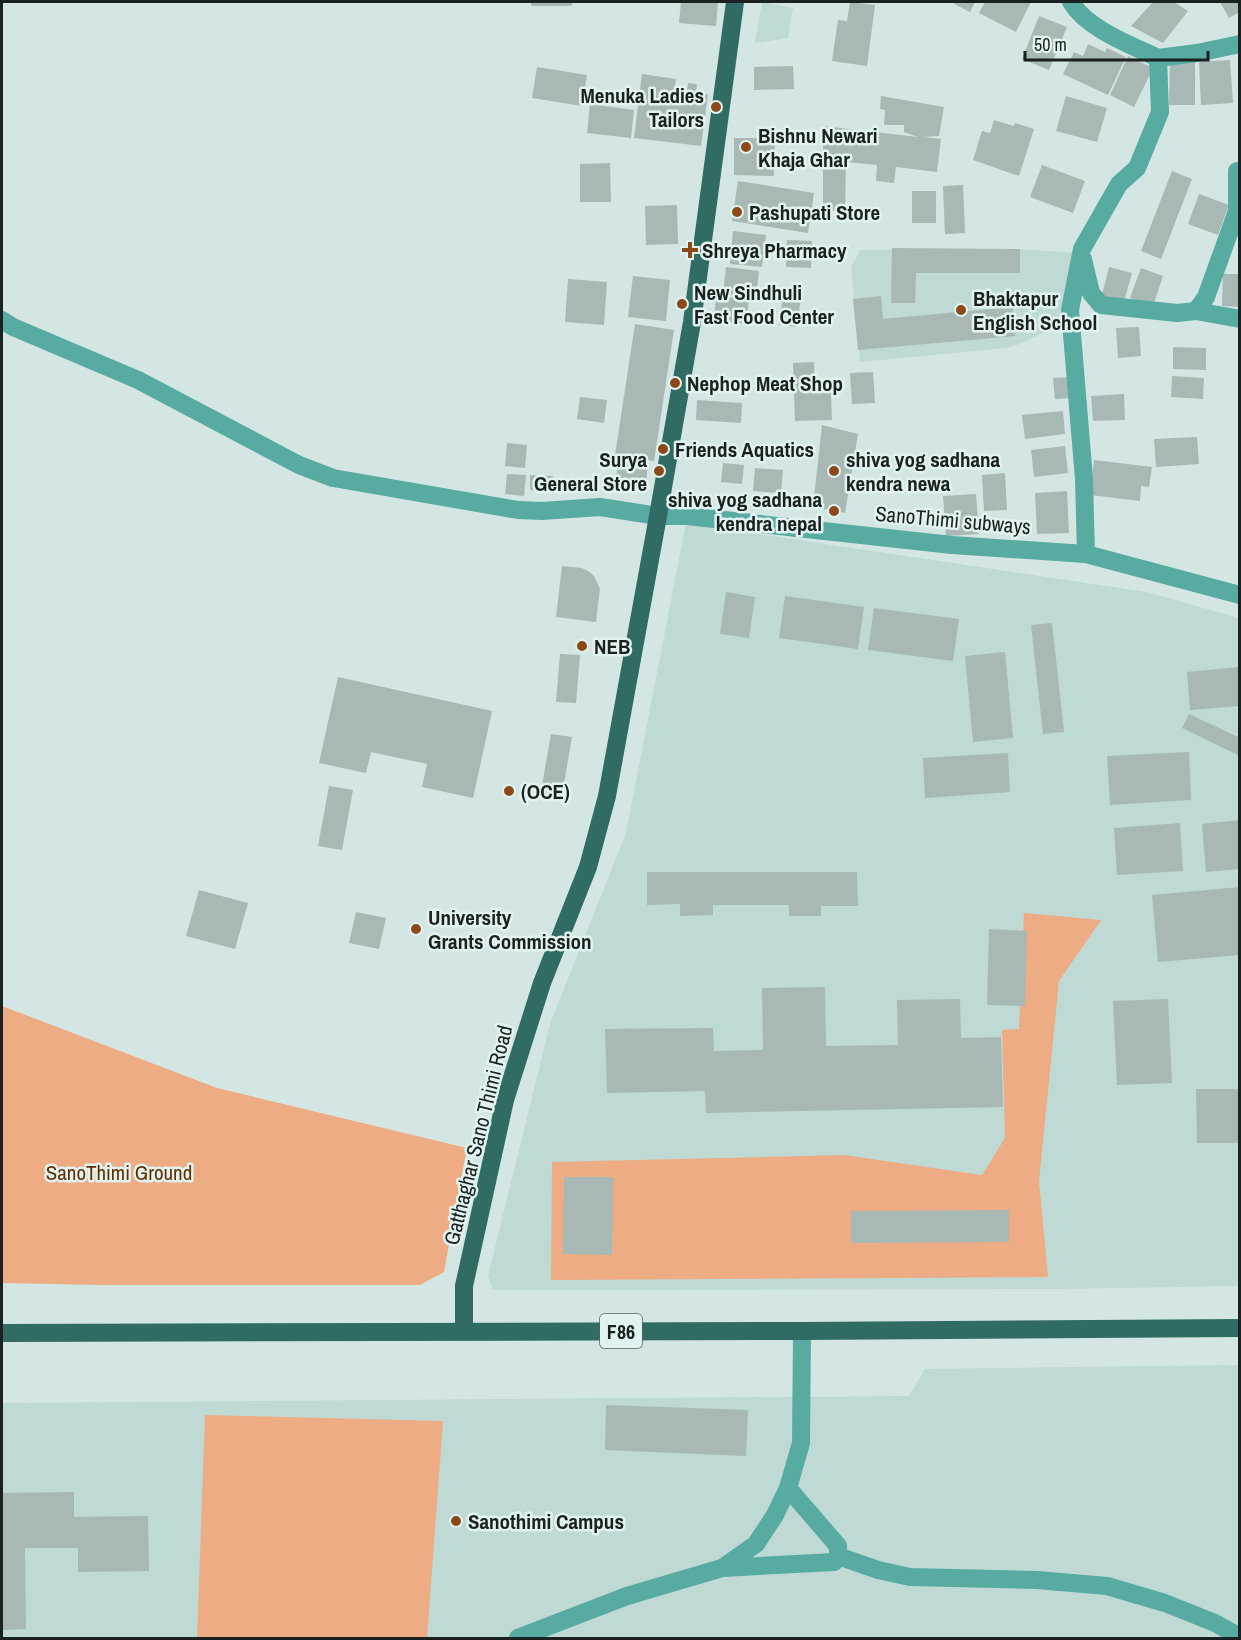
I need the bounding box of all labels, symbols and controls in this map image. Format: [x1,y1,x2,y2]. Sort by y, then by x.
scale bar [1025,24,1208,62]
text: 50 m [1034,32,1067,57]
place label: Menuka Ladies Tailors [581,81,704,134]
marker: Menuka Ladies Tailors [709,100,723,114]
place label: Bishnu Newari Khaja Ghar [758,121,878,174]
marker: Bishnu Newari Khaja Ghar [739,140,753,154]
place label: Pashupati Store [749,198,880,227]
marker: Pashupati Store [730,205,744,219]
place label: Shreya Pharmacy [702,236,847,265]
marker: Shreya Pharmacy [683,243,697,257]
place label: New Sindhuli Fast Food Center [694,278,834,331]
place label: Bhaktapur English School [973,284,1097,337]
marker: New Sindhuli Fast Food Center [675,297,689,311]
marker: Bhaktapur English School [954,303,968,317]
place label: Nephop Meat Shop [687,369,843,398]
marker: Nephop Meat Shop [668,376,682,390]
place label: Friends Aquatics [675,435,814,464]
marker: Friends Aquatics [656,442,670,456]
place label: Surya General Store [534,445,647,498]
place label: shiva yog sadhana kendra newa [846,445,1001,498]
marker: Surya General Store [652,464,666,478]
marker: shiva yog sadhana kendra newa [827,464,841,478]
place label: shiva yog sadhana kendra nepal [668,485,822,538]
street label: SanoThimi subways [874,499,1032,541]
marker: shiva yog sadhana kendra nepal [827,504,841,518]
place label: NEB [594,632,630,661]
marker: NEB [575,639,589,653]
place label: (OCE) [521,777,570,806]
marker: (OCE) [502,784,516,798]
place label: University Grants Commission [428,903,592,956]
marker: University Grants Commission [409,922,423,936]
street label: Gatthaghar Sano Thimi Road [437,1022,519,1248]
park label: SanoThimi Ground [46,1158,192,1187]
road number: F86 [600,1314,642,1348]
place label: Sanothimi Campus [468,1507,624,1536]
marker: Sanothimi Campus [449,1514,463,1528]

